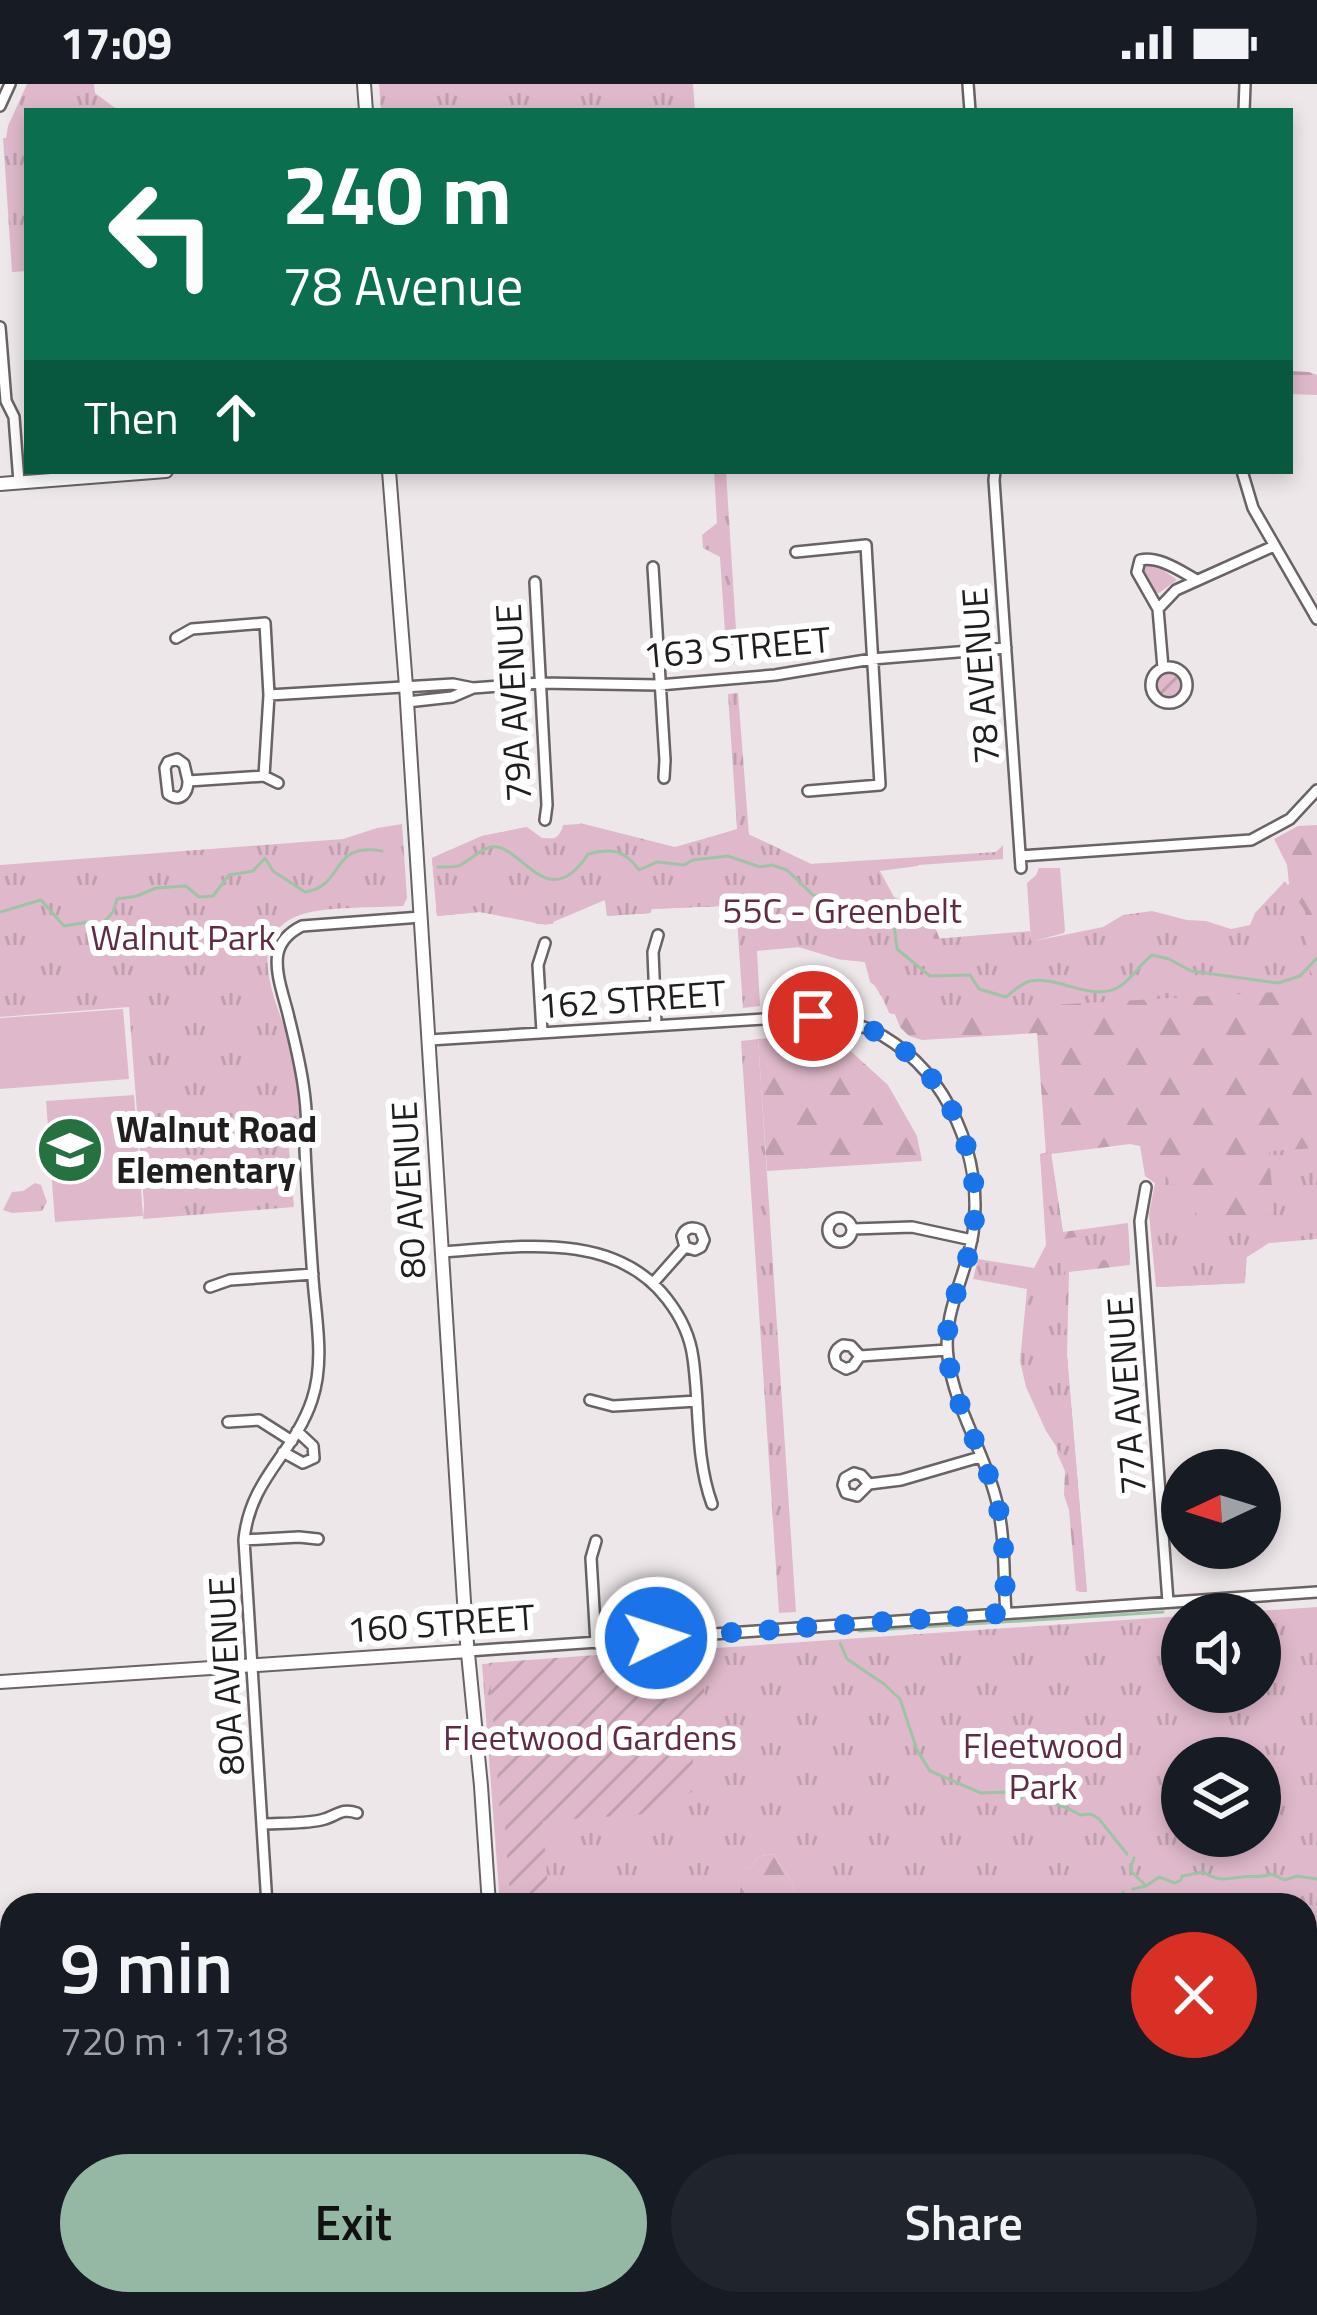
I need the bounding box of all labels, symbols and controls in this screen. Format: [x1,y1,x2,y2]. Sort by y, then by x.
text: 17:09 [60,8,172,76]
text: 240 m [282,129,512,257]
icon: left [84,156,240,312]
text: 78 Avenue [282,244,523,326]
text: Then [84,383,179,451]
icon: ahead [203,384,269,450]
street label: 78 AVENUE [946,586,1013,766]
street label: 79A AVENUE [480,603,545,804]
street label: 163 STREET [641,611,833,682]
park label: 55C - Greenbelt [722,882,962,937]
park label: Walnut Park [90,909,276,964]
street label: 162 STREET [536,965,728,1032]
pin [762,965,864,1067]
icon: arrive [780,983,846,1049]
street label: 80 AVENUE [375,1100,440,1280]
place label: Walnut Road Elementary [116,1101,317,1197]
school or university icon: Walnut Road Elementary [35,1115,105,1185]
street label: 77A AVENUE [1091,1295,1160,1497]
north arrow [1161,1449,1281,1569]
map controls [1161,1449,1281,1857]
position arrow [593,1575,719,1701]
street label: 80A AVENUE [193,1576,258,1777]
street label: 160 STREET [345,1589,537,1656]
button: sound [1161,1593,1281,1713]
park label: Fleetwood Gardens [443,1709,737,1764]
park label: Fleetwood Park [963,1717,1123,1813]
button: layers [1161,1737,1281,1857]
text: 9 min [60,1911,233,2021]
button: close [1131,1932,1257,2058]
text: 720 m · 17:18 [60,2011,288,2070]
button: Exit [60,2154,647,2292]
button: Share [671,2154,1257,2292]

